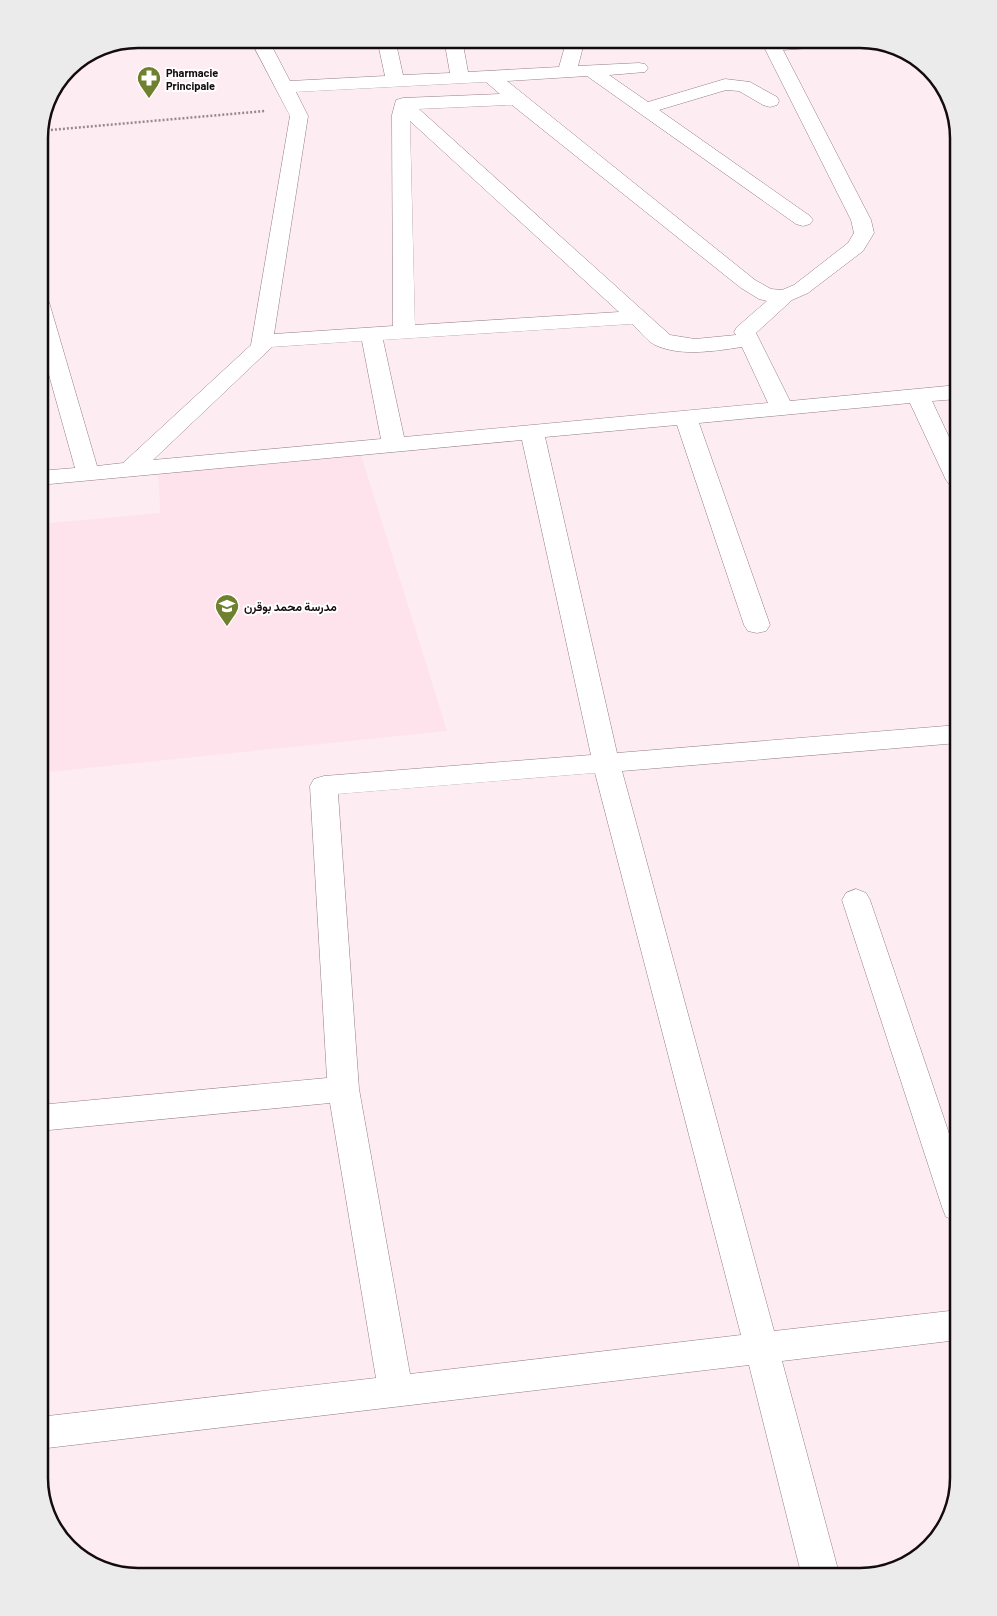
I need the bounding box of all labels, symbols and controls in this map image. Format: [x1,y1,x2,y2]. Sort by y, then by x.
pharmacy icon: Pharmacie Principale [136,65,162,99]
place label: Pharmacie Principale [166,66,218,92]
school or university icon: مدرسة محمد بوقرن [214,593,240,627]
place label: مدرسة محمد بوقرن [244,599,337,615]

